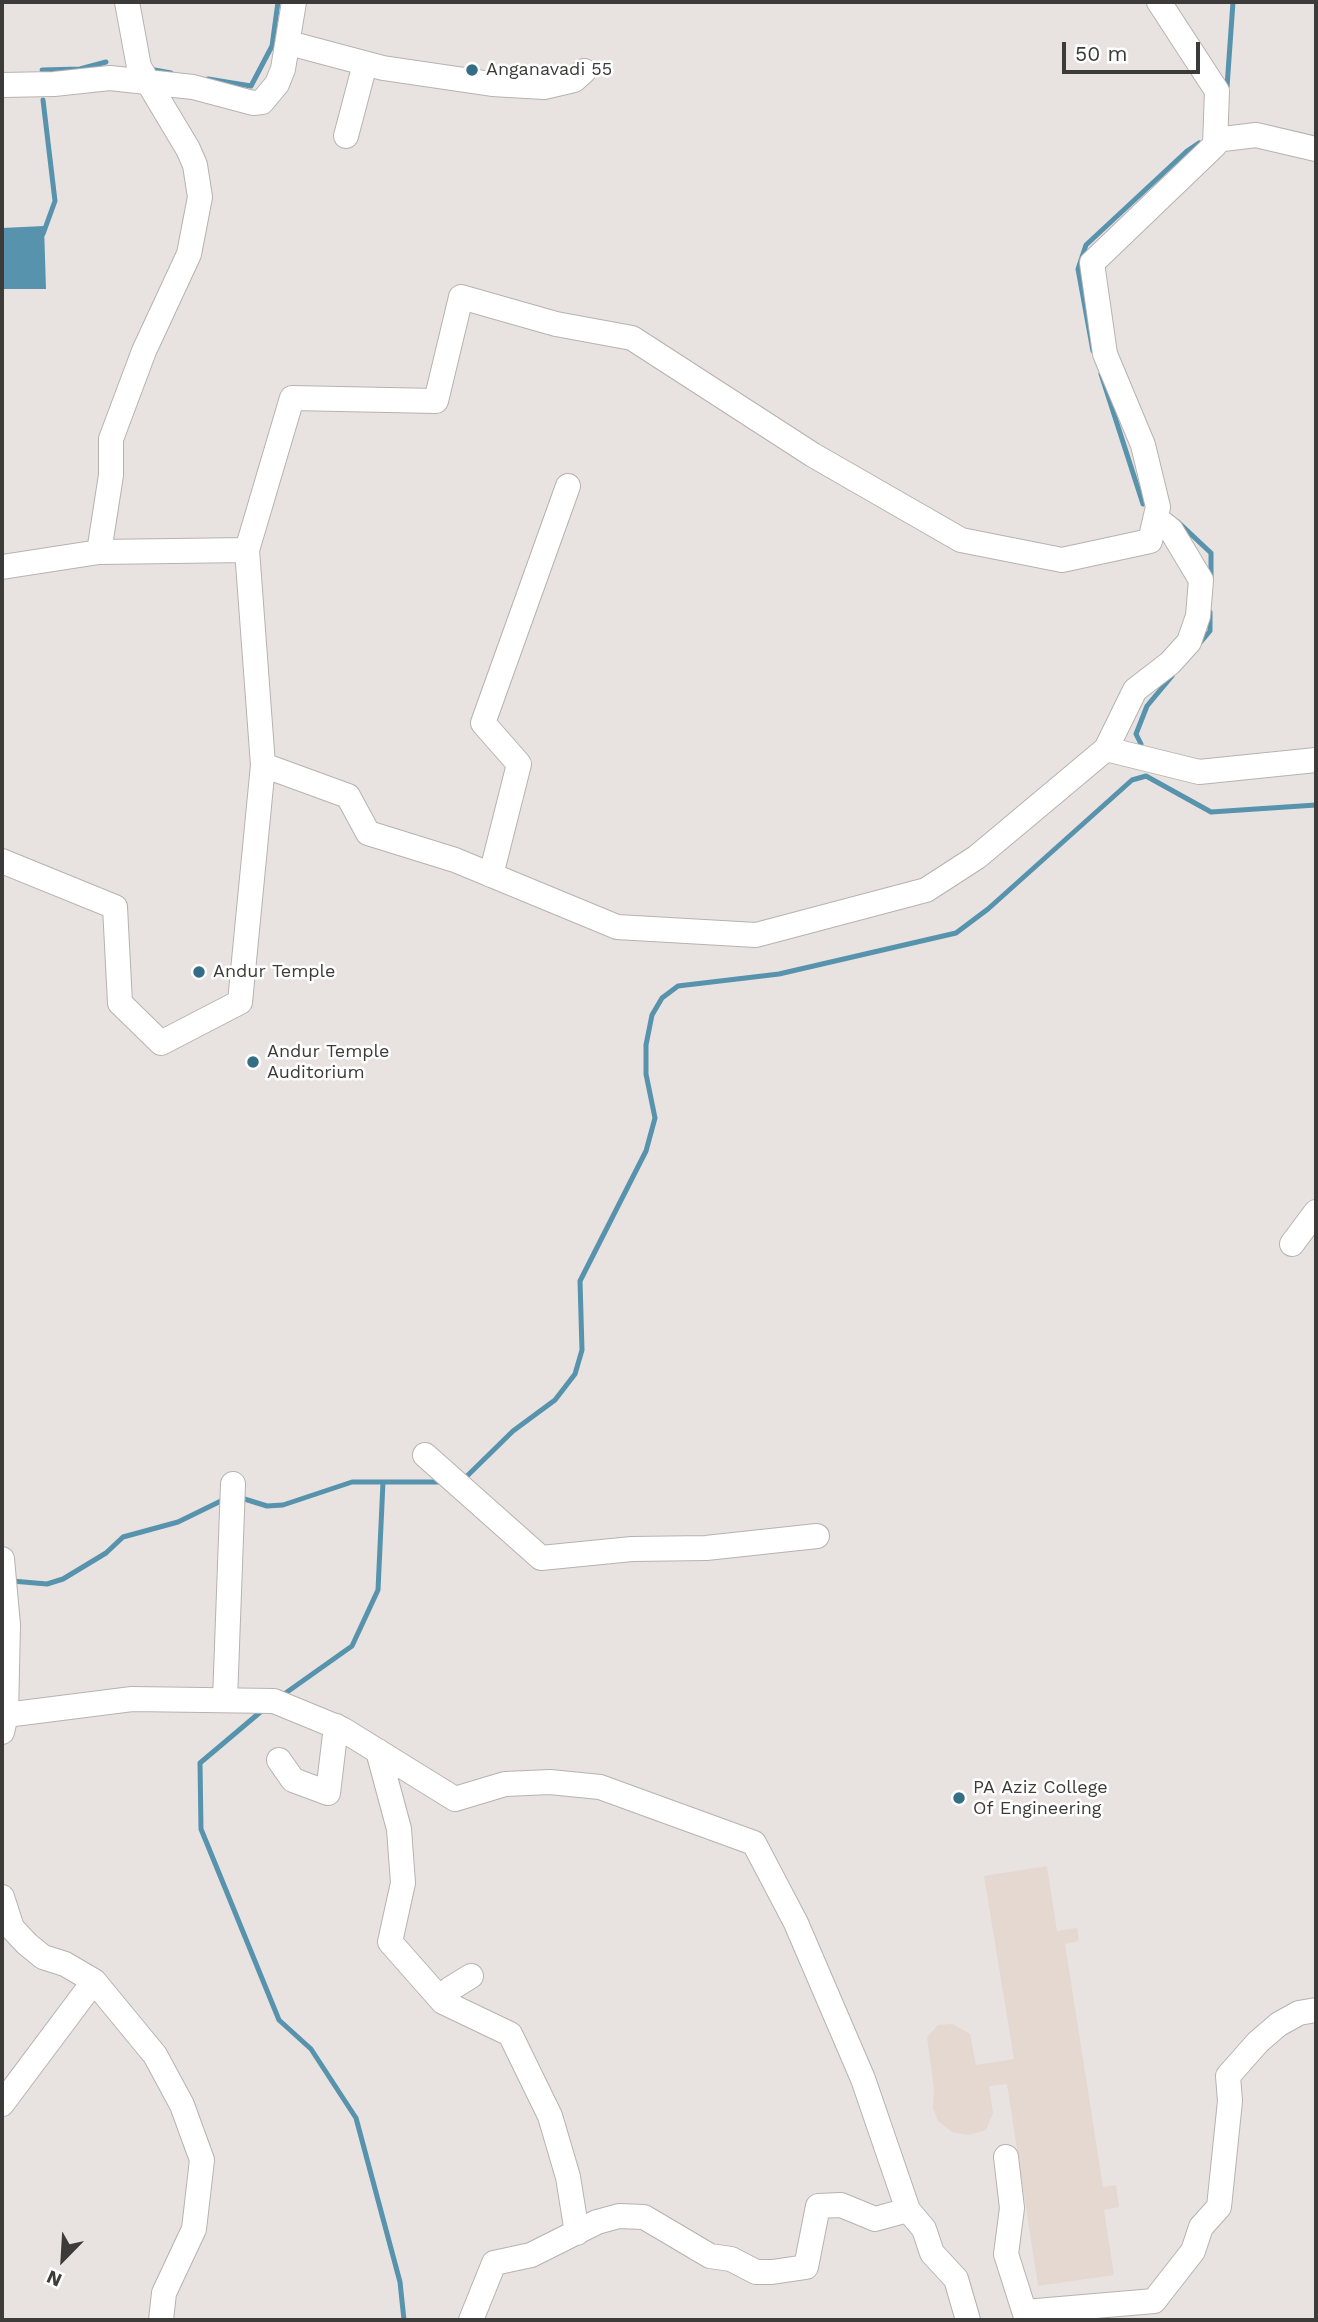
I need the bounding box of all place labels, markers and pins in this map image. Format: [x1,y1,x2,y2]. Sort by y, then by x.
place label: Anganavadi 55 [486,59,612,81]
marker: Anganavadi 55 [464,62,480,78]
place label: Andur Temple [213,961,336,983]
marker: Andur Temple [191,964,207,980]
place label: Andur Temple Auditorium [267,1041,390,1084]
marker: Andur Temple Auditorium [245,1054,261,1070]
place label: PA Aziz College Of Engineering [973,1777,1108,1820]
marker: PA Aziz College Of Engineering [951,1790,967,1806]

